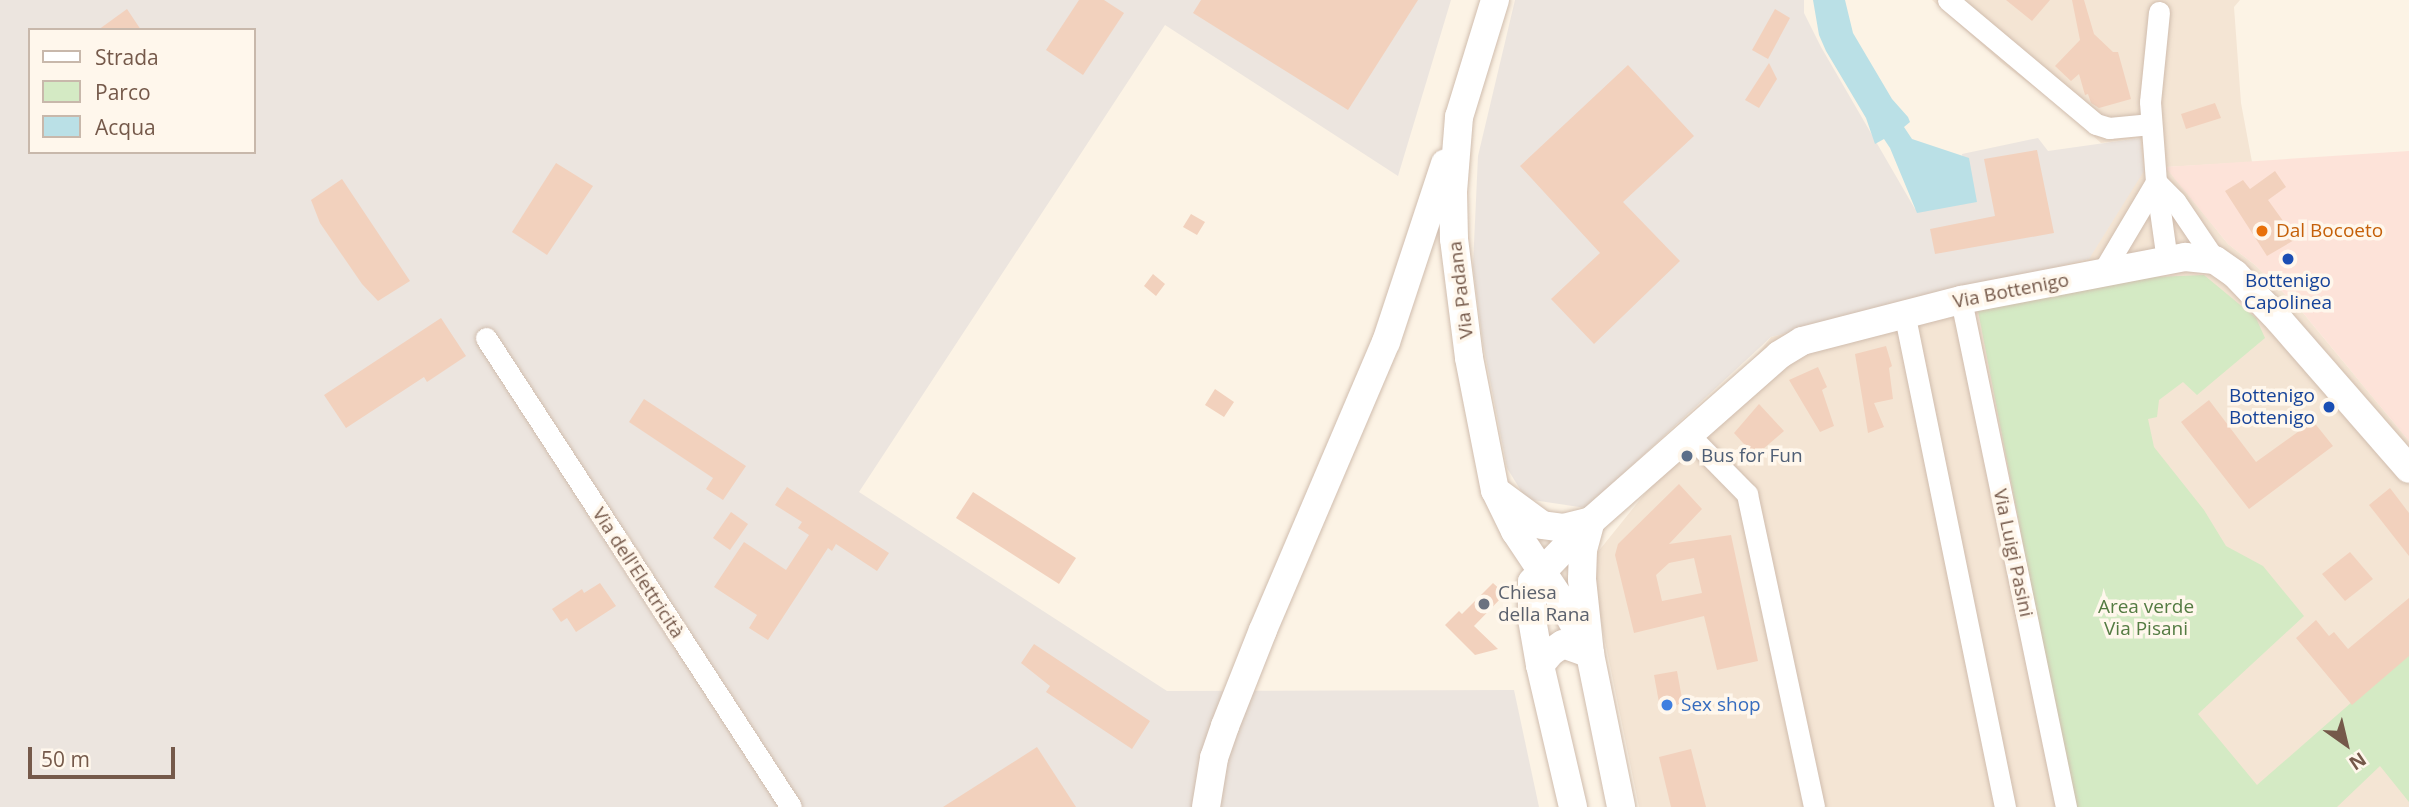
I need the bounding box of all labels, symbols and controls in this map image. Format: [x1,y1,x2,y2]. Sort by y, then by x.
legend [28,28,256,154]
text: Strada [95,43,159,71]
text: Parco [95,78,151,106]
text: Acqua [95,113,156,141]
place label: Dal Bocoeto [2276,220,2383,242]
marker: Dal Bocoeto [2254,223,2270,239]
street label: Via Padana [1444,240,1478,340]
marker: Bottenigo Capolinea [2280,251,2296,267]
street label: Via Bottenigo [1951,269,2071,313]
place label: Bottenigo Capolinea [2244,270,2332,314]
place label: Bottenigo Bottenigo [2229,385,2315,429]
marker: Bottenigo Bottenigo [2321,399,2337,415]
place label: Bus for Fun [1701,445,1803,467]
marker: Bus for Fun [1679,448,1695,464]
street label: Via Luigi Pasini [1988,487,2038,619]
street label: Via dell'Elettricità [587,503,689,643]
place label: Chiesa della Rana [1498,582,1590,626]
marker: Chiesa della Rana [1476,596,1492,612]
park label: Area verde Via Pisani [2098,596,2194,640]
place label: Sex shop [1681,694,1761,716]
marker: Sex shop [1659,697,1675,713]
north arrow [2311,709,2381,779]
scale bar [32,734,178,778]
text: 50 m [41,745,90,773]
text: N [2344,746,2371,777]

